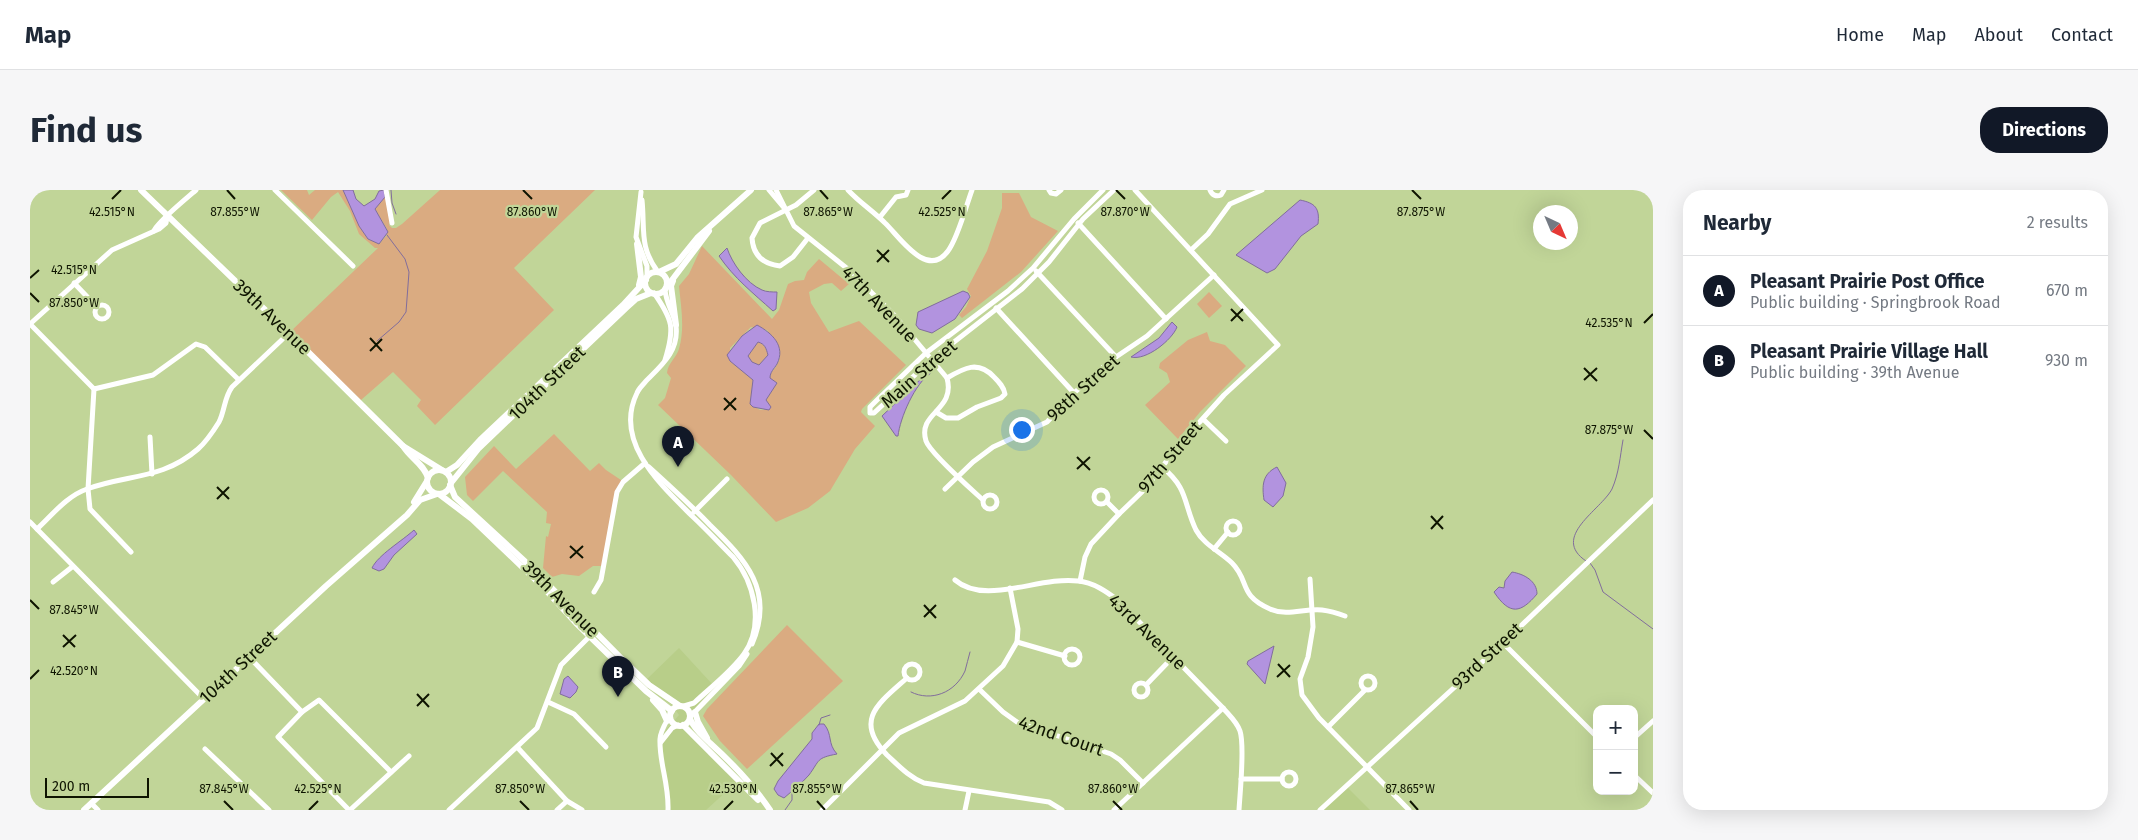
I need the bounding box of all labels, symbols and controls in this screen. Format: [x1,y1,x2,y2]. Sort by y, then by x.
text: Map [25,21,71,49]
text: Home [1836,24,1884,46]
text: Map [1912,24,1946,46]
text: About [1974,24,2023,46]
text: Contact [2051,24,2113,46]
button: Directions [1980,107,2108,153]
text: Find us [30,109,142,151]
text: 42.515°N [89,205,135,219]
text: 87.855°W [210,205,260,219]
text: 87.860°W [507,205,557,219]
text: 87.865°W [803,205,853,219]
text: 42.525°N [918,205,966,219]
text: 87.870°W [1100,205,1150,219]
text: 87.875°W [1397,205,1445,219]
north arrow [1533,205,1578,250]
text: Nearby [1703,210,1771,236]
text: 2 results [2027,213,2088,232]
street label: 47th Avenue [837,261,921,347]
text: 42.515°N [51,263,97,277]
text: Pleasant Prairie Post Office [1750,270,1985,293]
street label: 39th Avenue [228,274,316,360]
text: A [1714,281,1724,300]
text: 670 m [2046,281,2088,300]
text: Public building · Springbrook Road [1750,293,2001,312]
text: 87.850°W [49,296,99,310]
text: 42.535°N [1585,316,1633,330]
street label: Main Street [877,335,962,413]
text: Pleasant Prairie Village Hall [1750,340,1988,363]
street label: 104th Street [504,341,590,425]
street label: 98th Street [1042,349,1124,426]
text: B [1714,351,1724,370]
text: 930 m [2045,351,2088,370]
text: Public building · 39th Avenue [1750,363,1960,382]
street label: 97th Street [1133,416,1207,498]
your location [1009,417,1035,443]
text: 87.875°W [1585,423,1633,437]
pin: A [662,426,694,467]
street label: 39th Avenue [518,556,604,642]
street label: 43rd Avenue [1103,589,1191,675]
text: 87.845°W [49,603,99,617]
street label: 93rd Street [1447,617,1527,694]
street label: 104th Street [195,625,282,708]
pin: B [602,656,634,697]
text: 42.520°N [50,664,98,678]
map controls [1593,705,1638,795]
button: + [1593,705,1638,750]
street label: 42nd Court [1016,711,1107,761]
button: − [1593,750,1638,795]
scale bar [45,775,149,798]
text: 200 m [52,778,90,795]
text: 87.845°W [199,782,249,796]
text: 42.525°N [294,782,342,796]
text: 87.850°W [495,782,545,796]
text: 42.530°N [709,782,757,796]
text: 87.855°W [792,782,842,796]
text: 87.860°W [1088,782,1138,796]
text: 87.865°W [1385,782,1435,796]

